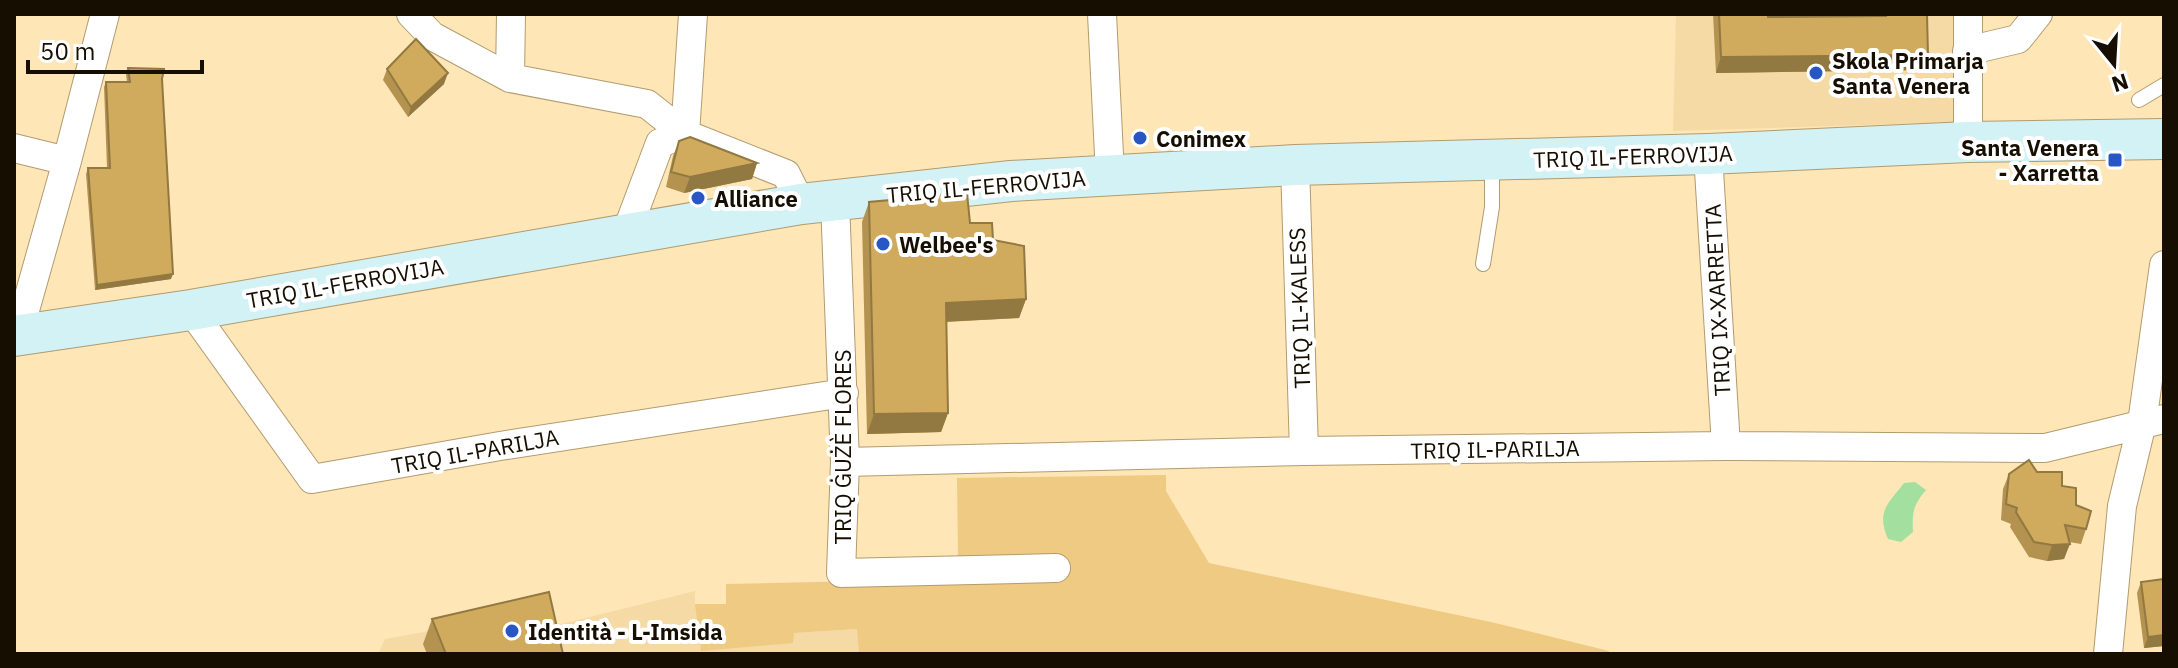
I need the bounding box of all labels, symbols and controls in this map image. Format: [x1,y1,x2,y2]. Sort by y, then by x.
scale bar [28,24,202,74]
north arrow [2074,24,2154,104]
text: 50 m [40,35,95,67]
place label: Skola Primarja Santa Venera [1832,46,1984,100]
marker: Skola Primarja Santa Venera [1807,64,1825,82]
text: N [2108,67,2132,100]
place label: Conimex [1156,124,1246,153]
marker: Conimex [1131,129,1149,147]
place label: Santa Venera - Xarretta [1961,133,2099,187]
street label: TRIQ IL-FERROVIJA [1533,138,1733,174]
marker: Santa Venera - Xarretta [2106,151,2124,169]
street label: TRIQ IL-FERROVIJA [885,163,1087,209]
place label: Alliance [714,184,798,213]
marker: Alliance [689,189,707,207]
street label: TRIQ IX-XARRETTA [1697,203,1737,397]
street label: TRIQ IL-KALESS [1282,227,1316,389]
place label: Welbee's [899,230,994,259]
marker: Welbee's [874,235,892,253]
street label: TRIQ IL-FERROVIJA [244,251,446,315]
street label: TRIQ ĠUŻÈ FLORES [828,349,857,545]
street label: TRIQ IL-PARILJA [389,422,561,480]
street label: TRIQ IL-PARILJA [1410,433,1580,465]
place label: Identità - L-Imsida [528,617,723,646]
marker: Identità - L-Imsida [503,622,521,640]

